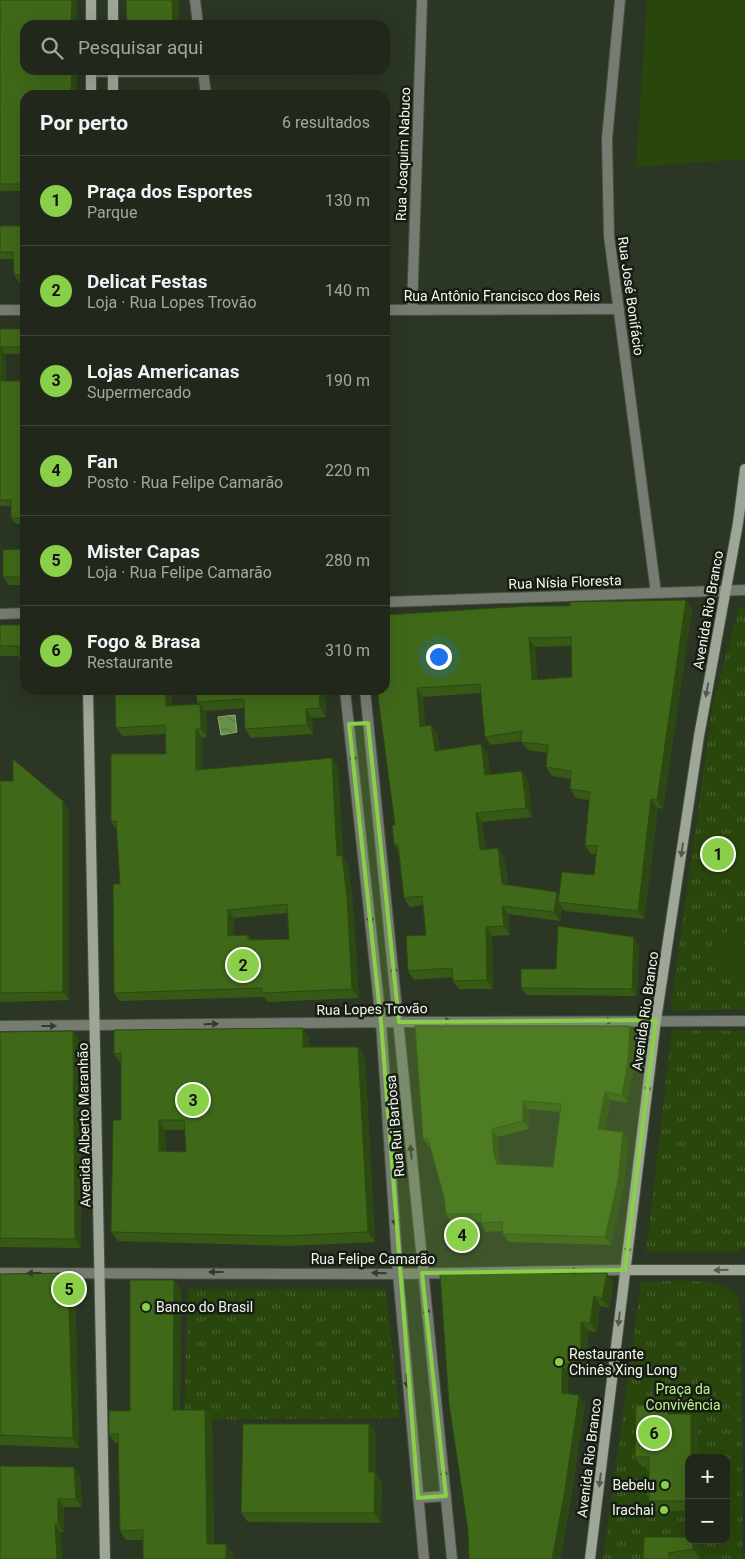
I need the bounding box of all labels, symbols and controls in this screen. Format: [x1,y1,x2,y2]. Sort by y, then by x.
search box [20,20,390,75]
icon: search [38,34,66,62]
text: Pesquisar aqui [78,36,203,59]
street label: Rua Joaquim Nabuco [393,87,413,221]
text: Por perto [40,111,128,135]
text: 6 resultados [282,113,370,132]
text: Praça dos Esportes [87,180,253,203]
text: 1 [51,191,61,210]
text: 130 m [325,191,370,210]
text: Parque [87,203,137,222]
street label: Rua José Bonifácio [615,235,647,357]
text: Delicat Festas [87,270,208,293]
text: 2 [51,281,61,300]
text: 140 m [325,281,370,300]
street label: Rua Antônio Francisco dos Reis [404,288,600,304]
text: Loja · Rua Lopes Trovão [87,293,257,312]
text: Lojas Americanas [87,360,239,383]
text: 3 [51,371,61,390]
text: 190 m [325,371,370,390]
text: Supermercado [87,383,191,402]
text: Fan [87,450,118,473]
text: 4 [51,461,61,480]
text: 220 m [325,461,370,480]
text: Posto · Rua Felipe Camarão [87,473,283,492]
text: Mister Capas [87,540,200,563]
street label: Avenida Rio Branco [690,549,726,671]
text: 5 [51,551,61,570]
text: 280 m [325,551,370,570]
text: Loja · Rua Felipe Camarão [87,563,272,582]
street label: Rua Nísia Floresta [508,572,622,592]
text: Fogo & Brasa [87,630,200,653]
text: 6 [51,641,61,660]
text: 310 m [325,641,370,660]
your location [426,644,452,670]
text: Restaurante [87,653,173,672]
one-way arrow [703,682,711,698]
one-way arrow [349,748,357,764]
pin: 1 [702,835,734,873]
one-way arrow [678,843,686,859]
one-way arrow [366,910,374,926]
pin: 2 [227,946,259,984]
street label: Avenida Rio Branco [629,950,661,1072]
one-way arrow [390,965,398,981]
street label: Rua Lopes Trovão [316,1000,428,1018]
one-way arrow [436,1017,452,1025]
one-way arrow [598,1017,614,1025]
one-way arrow [203,1020,219,1028]
one-way arrow [41,1022,57,1030]
street label: Avenida Alberto Maranhão [75,1042,93,1208]
street label: Rua Rui Barbosa [383,1074,407,1178]
one-way arrow [644,1078,652,1094]
pin: 3 [177,1081,209,1119]
one-way arrow [407,1144,415,1160]
one-way arrow [391,1211,399,1227]
pin: 4 [446,1216,478,1254]
one-way arrow [624,1240,632,1256]
street label: Rua Felipe Camarão [311,1251,435,1267]
one-way arrow [713,1266,729,1274]
one-way arrow [568,1267,584,1275]
one-way arrow [208,1268,224,1276]
one-way arrow [26,1269,42,1277]
one-way arrow [370,1269,386,1277]
pin: 5 [53,1270,85,1308]
place label: Banco do Brasil [156,1299,253,1315]
marker: Banco do Brasil [140,1301,152,1313]
one-way arrow [423,1306,431,1322]
one-way arrow [615,1311,623,1327]
place label: Restaurante Chinês Xing Long [569,1346,677,1378]
marker: Restaurante Chinês Xing Long [553,1356,565,1368]
one-way arrow [404,1373,412,1389]
park label: Praça da Convivência [645,1381,721,1413]
street label: Avenida Rio Branco [574,1397,604,1519]
pin: 6 [638,1414,670,1452]
map controls [685,1454,730,1544]
button: + [685,1454,730,1499]
one-way arrow [440,1467,448,1483]
one-way arrow [596,1472,604,1488]
place label: Bebelu [612,1477,655,1493]
marker: Bebelu [659,1479,671,1491]
button: − [685,1499,730,1544]
place label: Irachai [612,1502,654,1518]
marker: Irachai [658,1504,670,1516]

